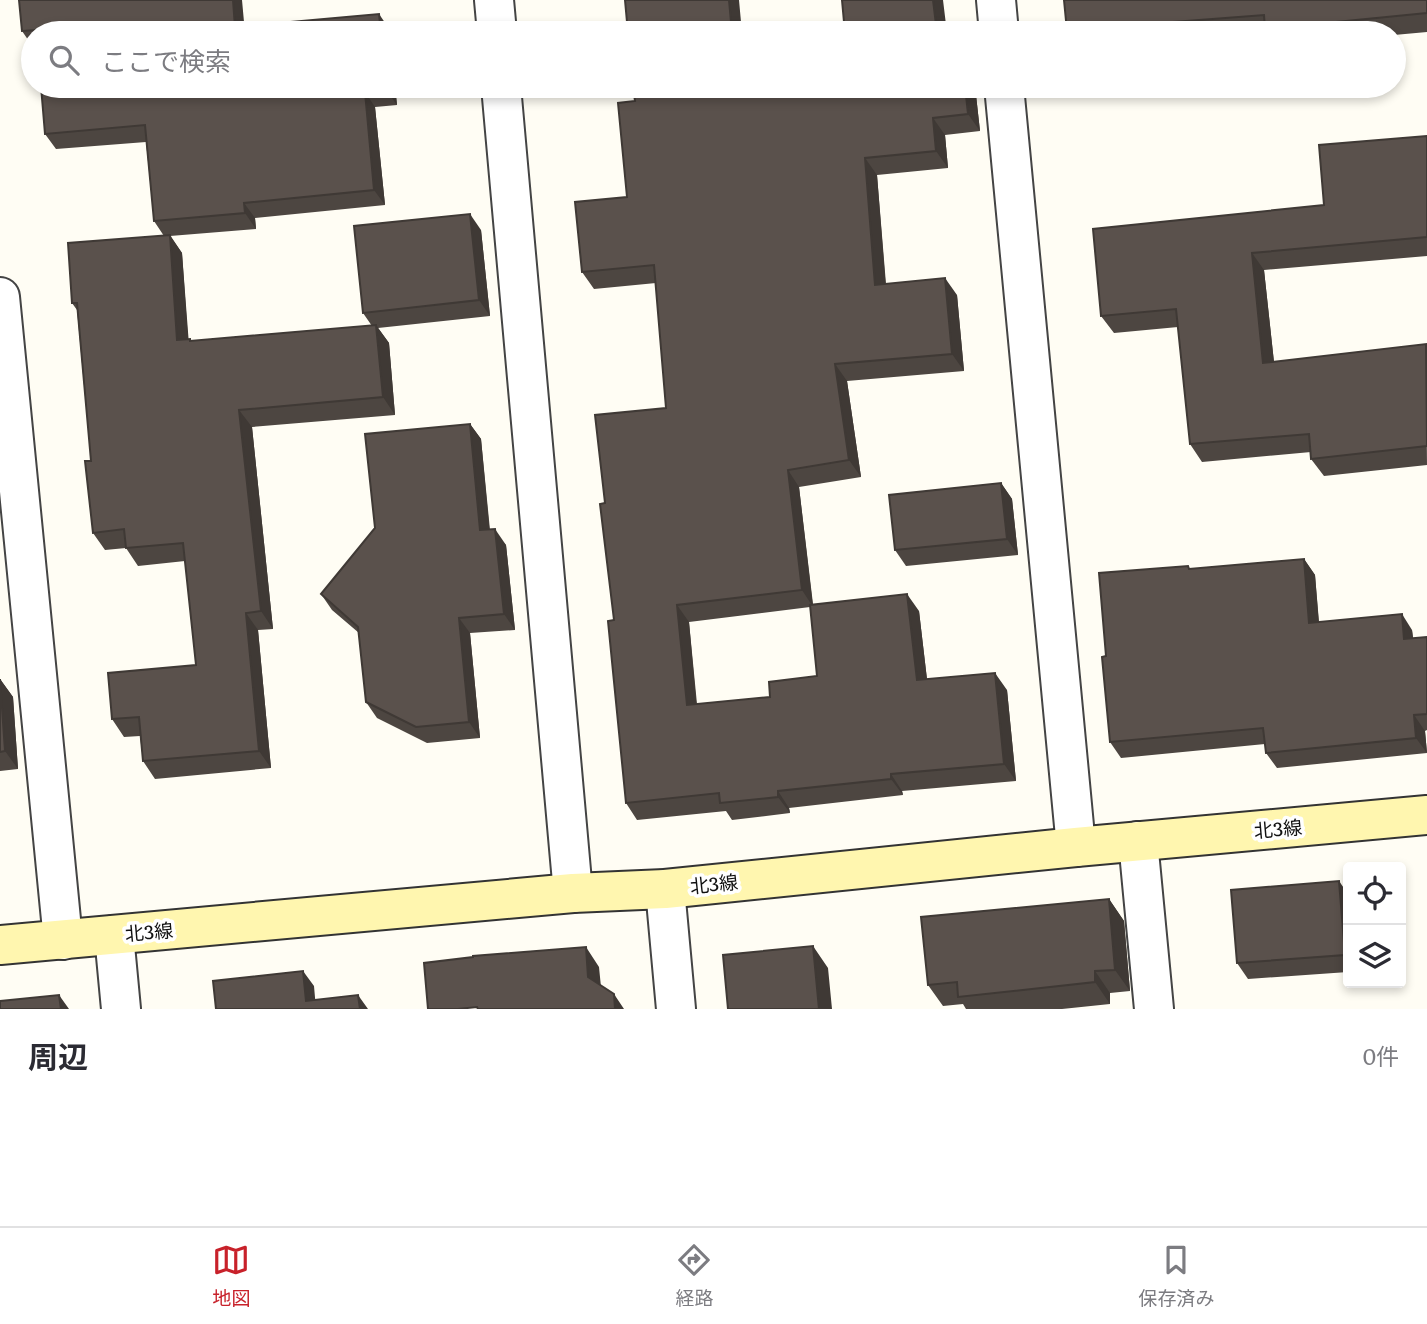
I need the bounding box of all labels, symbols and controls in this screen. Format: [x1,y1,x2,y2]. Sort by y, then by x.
search box [21,21,1406,98]
text: ここで検索 [101,40,231,79]
icon: search [45,41,83,79]
street label: 北3線 [1253,812,1303,844]
map controls [1343,862,1406,988]
button: locate [1343,862,1406,925]
street label: 北3線 [688,867,739,899]
street label: 北3線 [124,915,174,947]
button: layers [1343,925,1406,988]
text: 周辺 [28,1033,88,1077]
text: 0件 [1363,1038,1399,1072]
tab: 地図 [212,1241,251,1311]
tab: 経路 [675,1241,714,1311]
tab: 保存済み [1138,1241,1215,1311]

